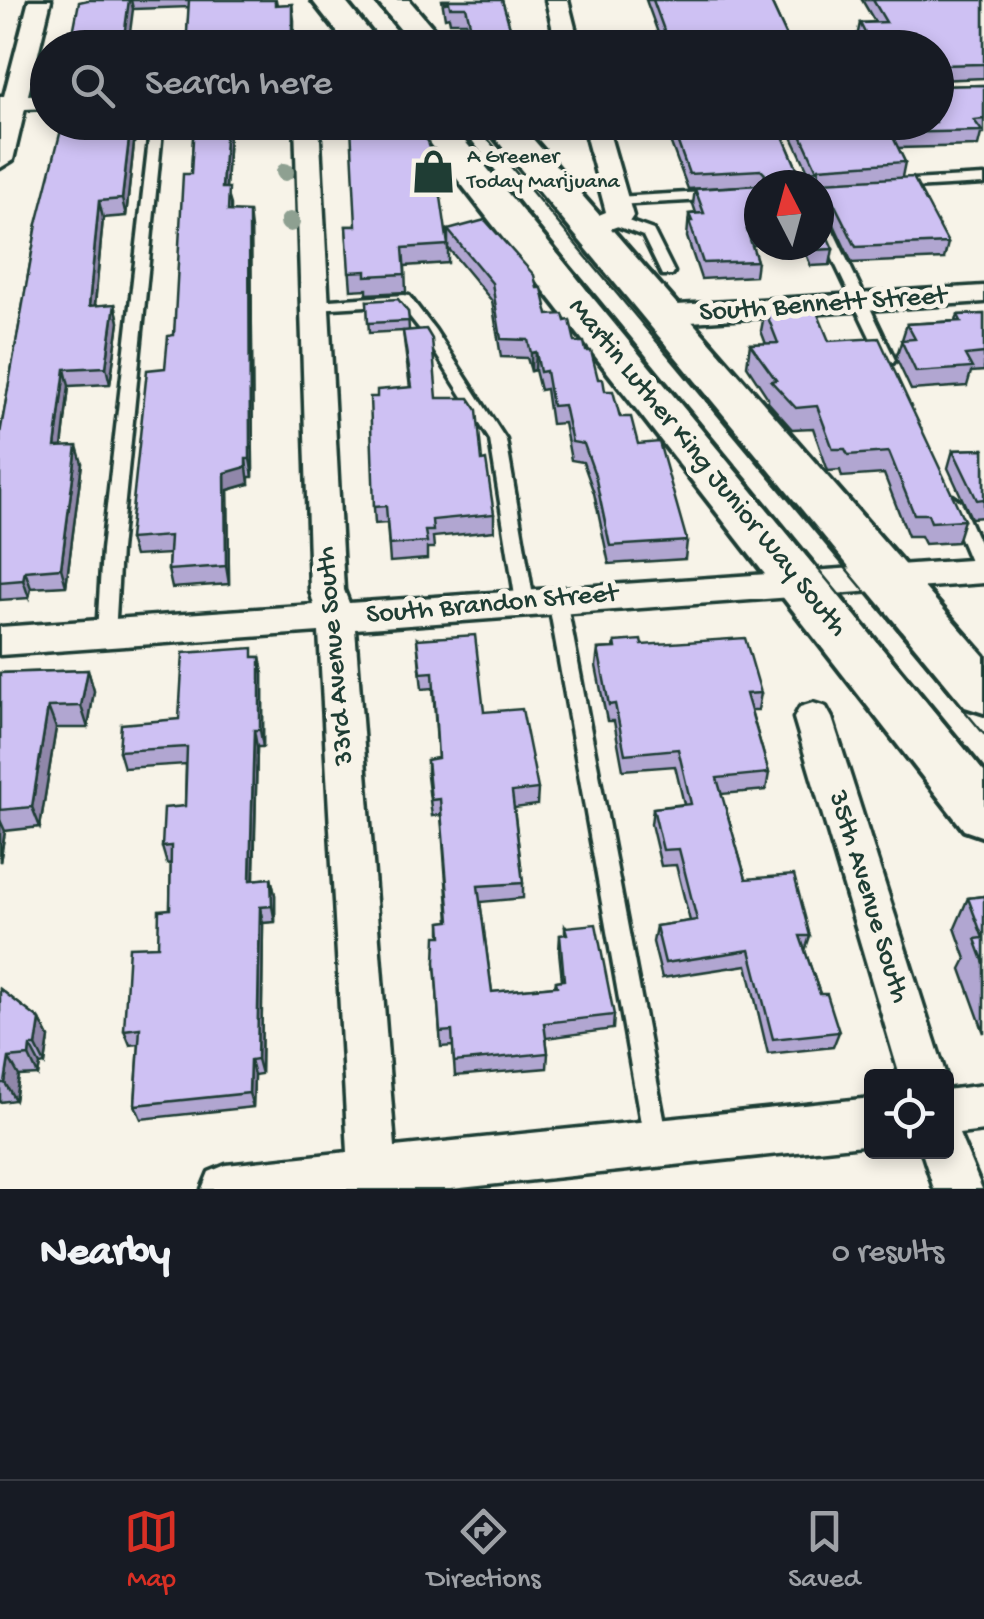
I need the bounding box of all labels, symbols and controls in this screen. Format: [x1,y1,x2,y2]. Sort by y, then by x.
search box [30,30,954,140]
icon: search [65,58,120,113]
text: Search here [145,63,332,107]
place label: A Greener Today Marijuana [465,145,620,196]
shop icon: A Greener Today Marijuana [410,147,458,195]
north arrow [744,170,834,260]
street label: South Bennett Street [698,280,950,330]
street label: Martin Luther King Junior Way South [560,292,854,644]
street label: 33rd Avenue South [310,545,362,768]
street label: South Brandon Street [365,577,622,632]
street label: 35th Avenue South [820,786,916,1007]
map controls [864,1069,954,1159]
button: locate [864,1069,954,1159]
text: Nearby [40,1230,170,1279]
text: 0 results [832,1235,944,1273]
tab: Map [124,1504,179,1597]
tab: Directions [427,1504,541,1597]
tab: Saved [788,1504,860,1597]

